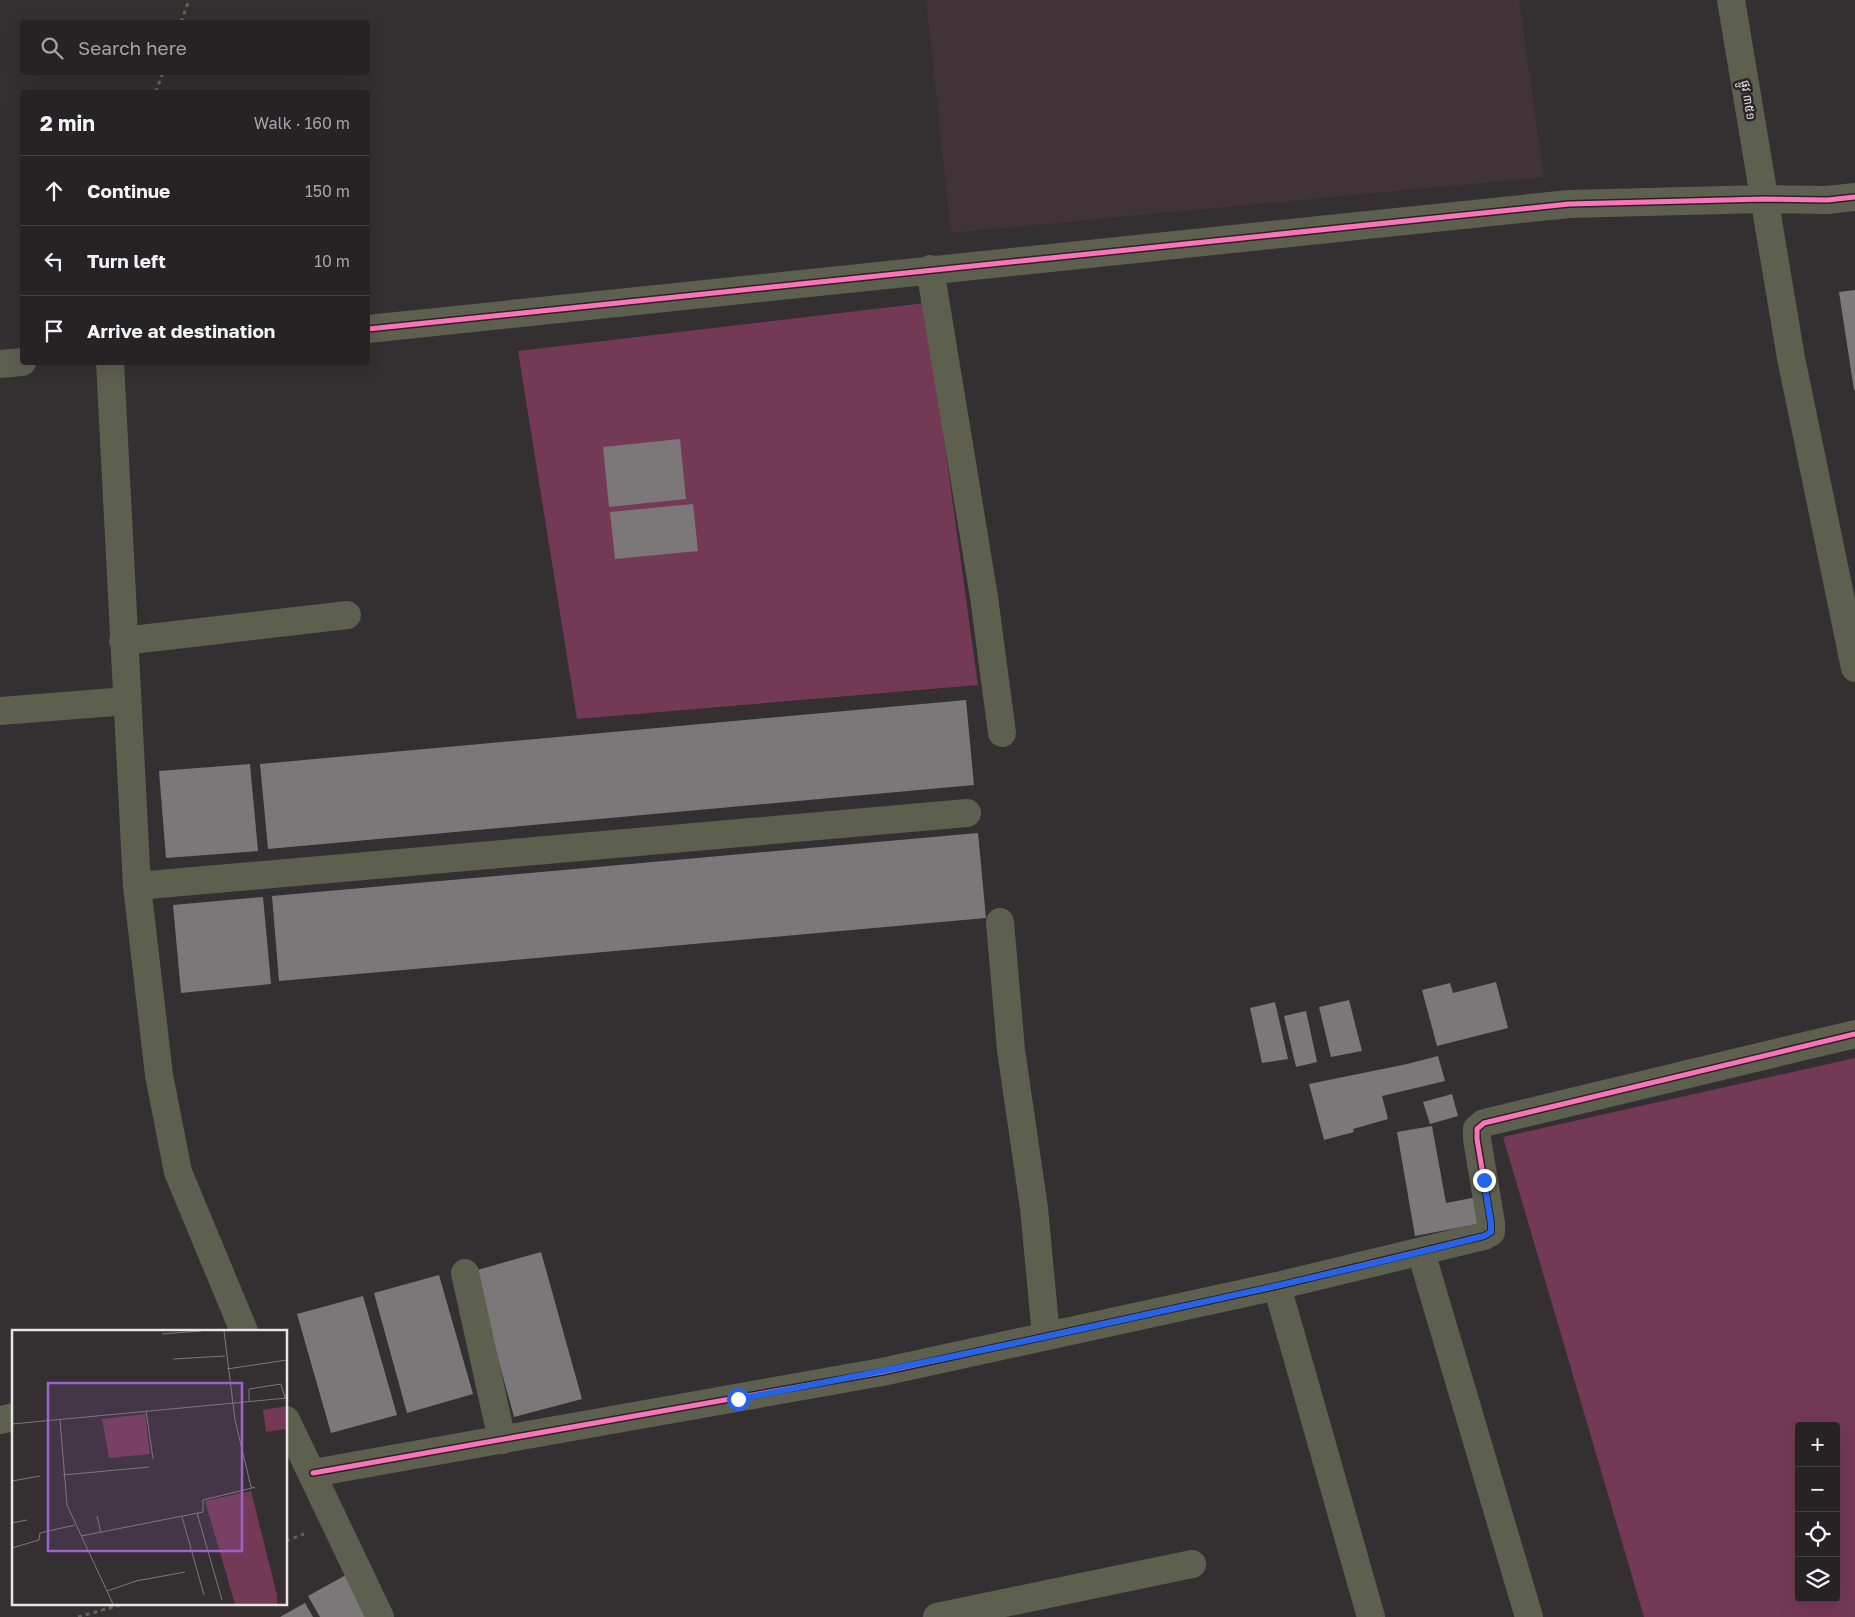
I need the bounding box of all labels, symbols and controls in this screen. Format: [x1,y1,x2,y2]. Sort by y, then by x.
search box [20,20,370,75]
icon: search [38,34,66,62]
text: Search here [78,36,187,59]
street label: ផ្លូវ ៣៥១ [1734,79,1759,121]
text: 2 min [40,110,95,136]
text: Walk · 160 m [254,113,350,133]
icon: ahead [40,177,68,205]
text: Continue [87,179,170,202]
text: 150 m [305,181,350,201]
icon: left [40,247,68,275]
text: Turn left [87,249,166,272]
text: 10 m [314,251,350,271]
icon: arrive [40,317,68,345]
text: Arrive at destination [87,319,275,342]
route end [1473,1169,1496,1192]
inset map [12,1330,288,1604]
route start [727,1388,750,1411]
map controls [1795,1422,1840,1602]
button: + [1795,1422,1840,1467]
button: − [1795,1467,1840,1512]
button: locate [1795,1512,1840,1557]
button: layers [1795,1557,1840,1602]

